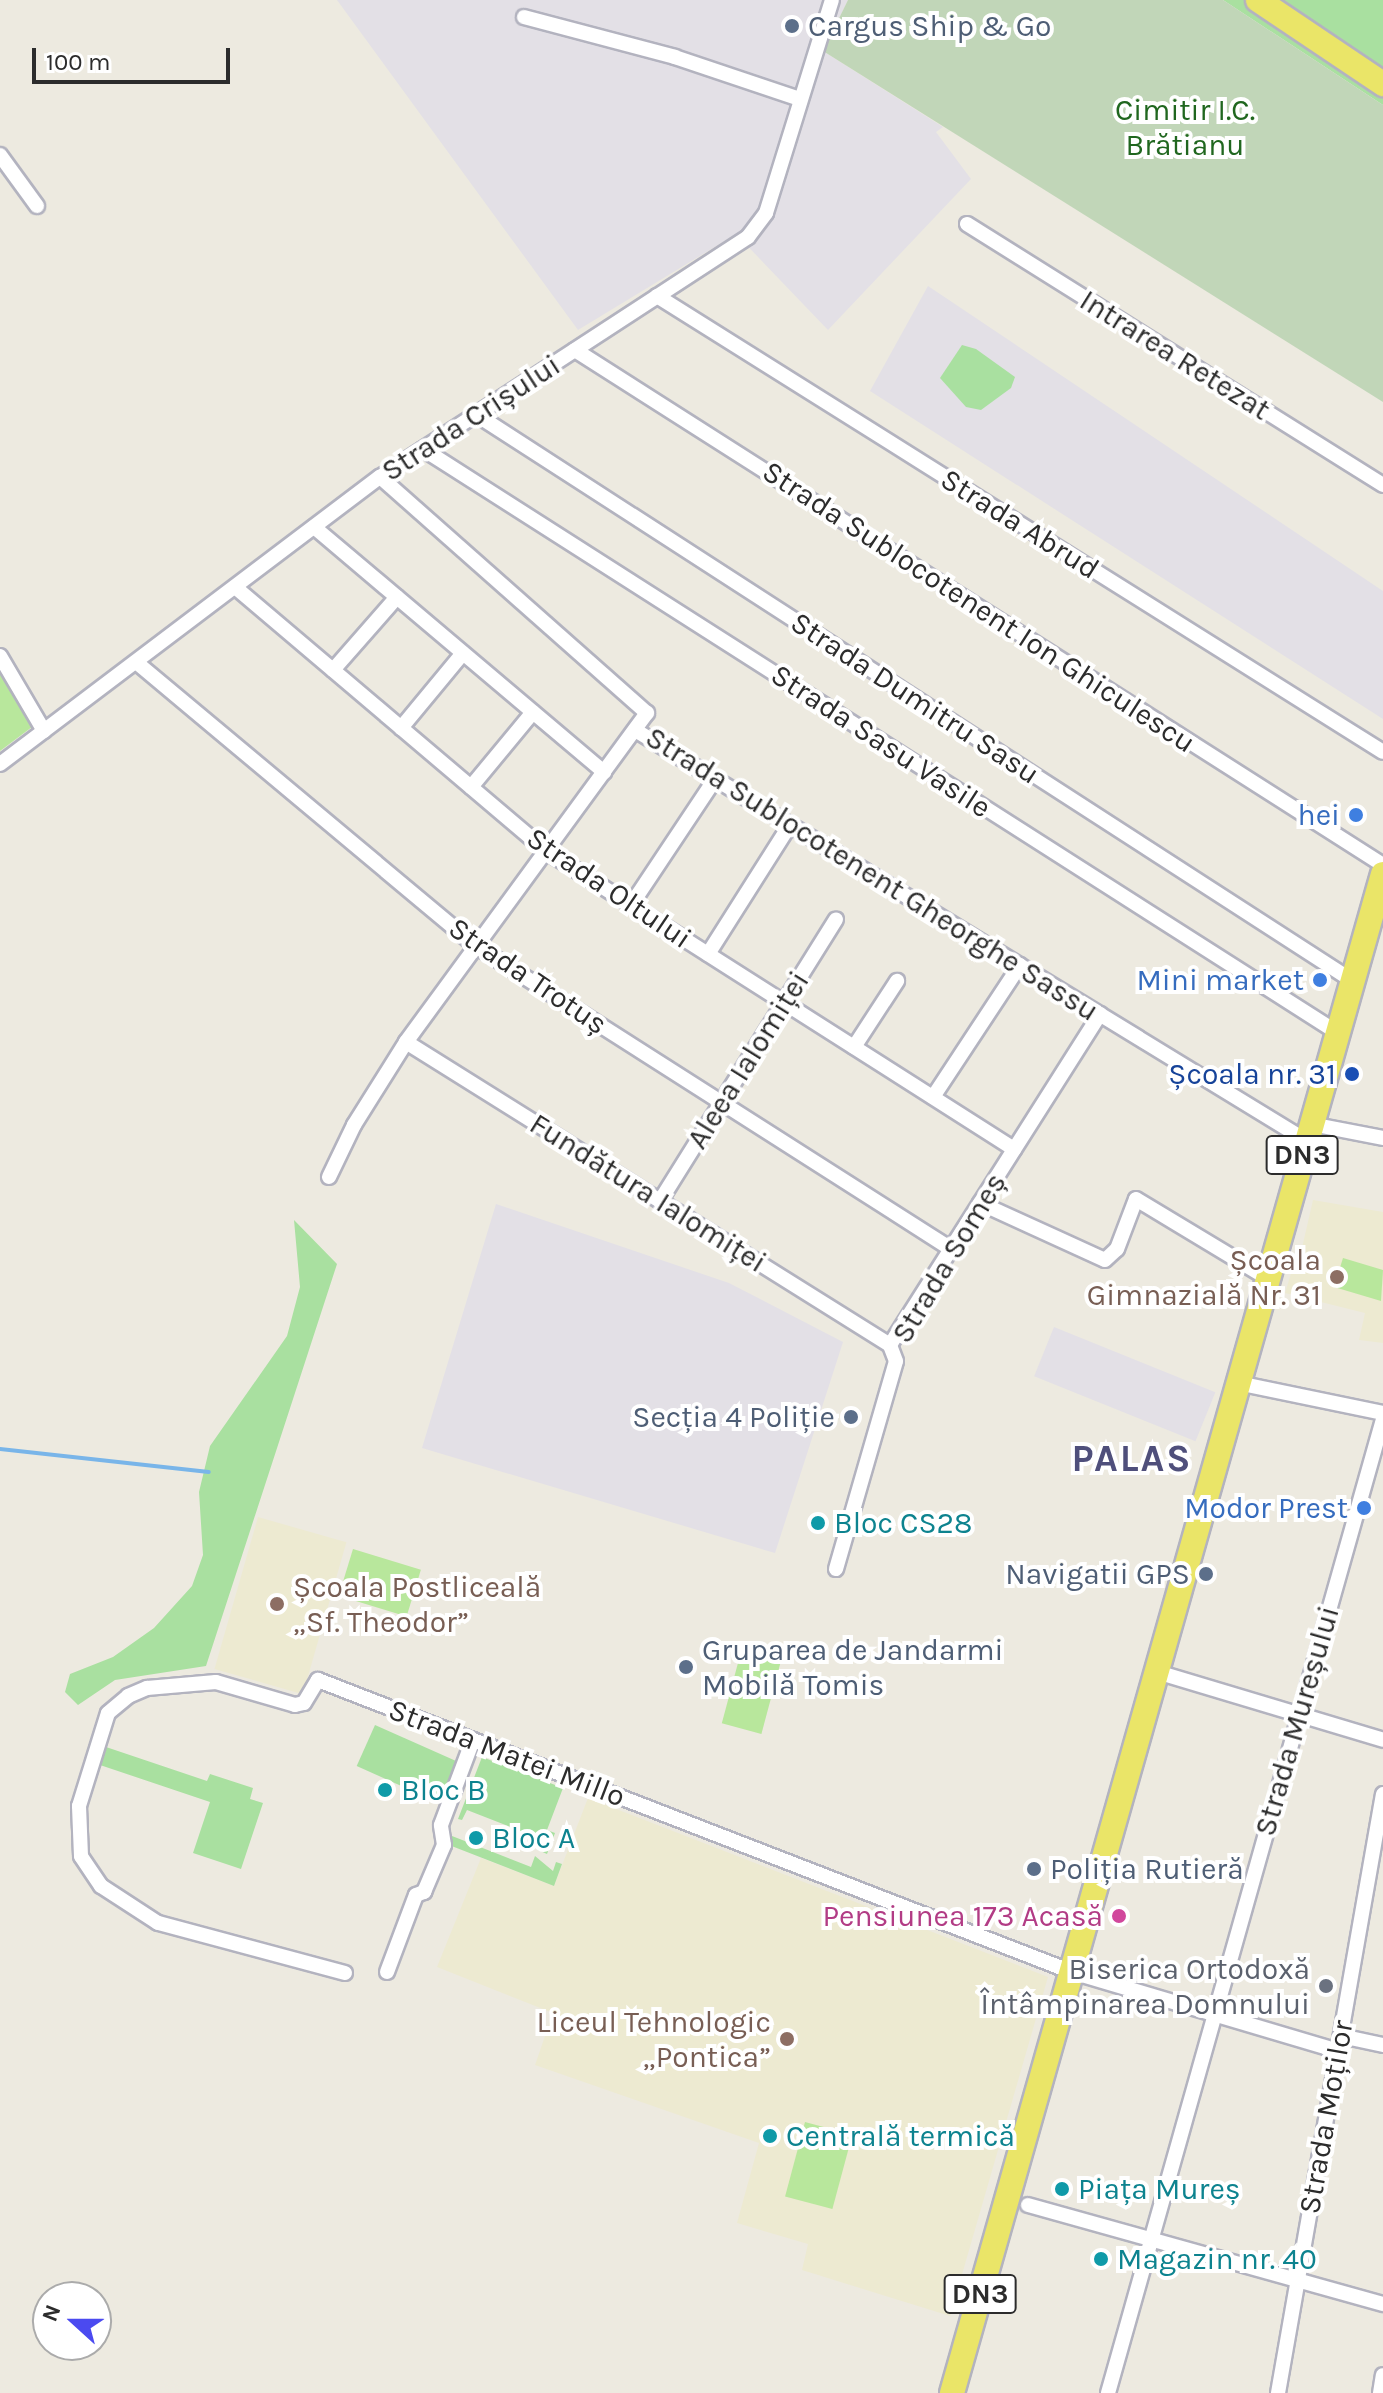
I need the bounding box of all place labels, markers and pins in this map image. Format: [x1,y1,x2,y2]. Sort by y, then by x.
place label: Cargus Ship & Go [808,8,1051,44]
marker: Cargus Ship & Go [783,17,801,35]
place label: hei [1298,797,1340,833]
marker: hei [1347,806,1365,824]
place label: Mini market [1136,962,1304,998]
marker: Mini market [1311,971,1329,989]
place label: Școala nr. 31 [1168,1056,1336,1092]
marker: Școala nr. 31 [1343,1065,1361,1083]
place label: Școala Gimnazială Nr. 31 [1087,1242,1321,1312]
marker: Școala Gimnazială Nr. 31 [1328,1268,1346,1286]
place label: Secția 4 Poliție [632,1399,835,1435]
marker: Secția 4 Poliție [842,1408,860,1426]
place label: Modor Prest [1184,1490,1348,1526]
marker: Modor Prest [1355,1499,1373,1517]
place label: Bloc CS28 [834,1505,972,1541]
marker: Bloc CS28 [809,1514,827,1532]
place label: Navigatii GPS [1005,1556,1190,1592]
marker: Navigatii GPS [1197,1565,1215,1583]
place label: Școala Postliceală „Sf. Theodor” [293,1569,541,1640]
marker: Școala Postliceală „Sf. Theodor” [268,1595,286,1613]
place label: Gruparea de Jandarmi Mobilă Tomis [702,1632,1003,1702]
marker: Gruparea de Jandarmi Mobilă Tomis [677,1658,695,1676]
place label: Bloc B [401,1772,486,1808]
marker: Bloc B [376,1781,394,1799]
place label: Bloc A [492,1820,575,1856]
marker: Bloc A [467,1829,485,1847]
place label: Poliția Rutieră [1050,1851,1244,1887]
marker: Poliția Rutieră [1025,1860,1043,1878]
place label: Pensiunea 173 Acasă [823,1898,1103,1934]
marker: Pensiunea 173 Acasă [1110,1907,1128,1925]
place label: Biserica Ortodoxă Întâmpinarea Domnului [981,1951,1310,2022]
marker: Biserica Ortodoxă Întâmpinarea Domnului [1317,1977,1335,1995]
place label: Liceul Tehnologic „Pontica” [537,2004,771,2074]
marker: Liceul Tehnologic „Pontica” [778,2030,796,2048]
place label: Centrală termică [786,2118,1015,2154]
marker: Centrală termică [761,2127,779,2145]
place label: Piața Mureș [1078,2171,1241,2207]
marker: Piața Mureș [1053,2180,1071,2198]
place label: Magazin nr. 40 [1117,2241,1317,2277]
marker: Magazin nr. 40 [1092,2250,1110,2268]

